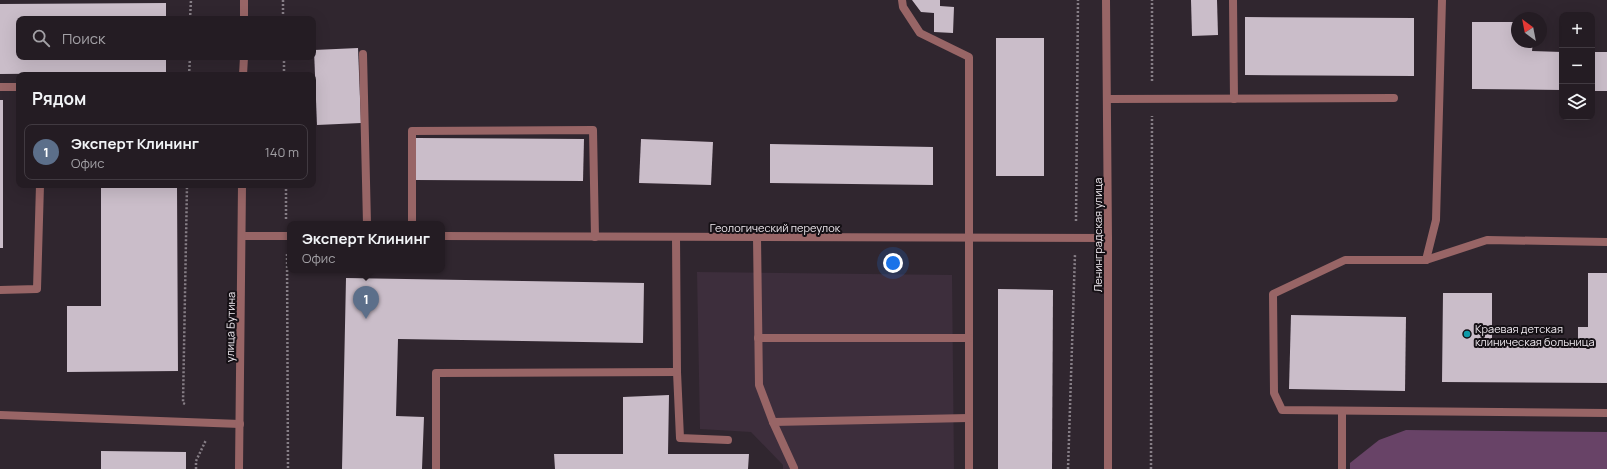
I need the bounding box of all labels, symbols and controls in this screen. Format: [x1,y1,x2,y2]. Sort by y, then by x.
north arrow [1511,12,1547,48]
map controls [1559,12,1595,120]
button: + [1559,12,1595,48]
search box [16,16,316,60]
icon: search [30,27,52,49]
text: Поиск [62,28,106,49]
button: − [1559,48,1595,84]
button: layers [1559,84,1595,120]
text: Рядом [32,87,86,110]
text: Эксперт Клининг [71,133,199,154]
text: 1 [43,143,49,161]
text: 140 m [265,143,299,161]
text: Офис [71,154,104,172]
street label: Ленинградская улица [1090,178,1105,292]
street label: Геологический переулок [710,220,841,235]
popup [287,221,445,273]
text: Эксперт Клининг [302,228,430,249]
text: Офис [302,249,335,267]
your location [883,253,903,273]
pin: 1 [353,286,379,319]
street label: улица Бутина [222,292,238,362]
place label: Краевая детская клиническая больница [1475,321,1595,349]
marker: Краевая детская клиническая больница [1462,329,1472,339]

